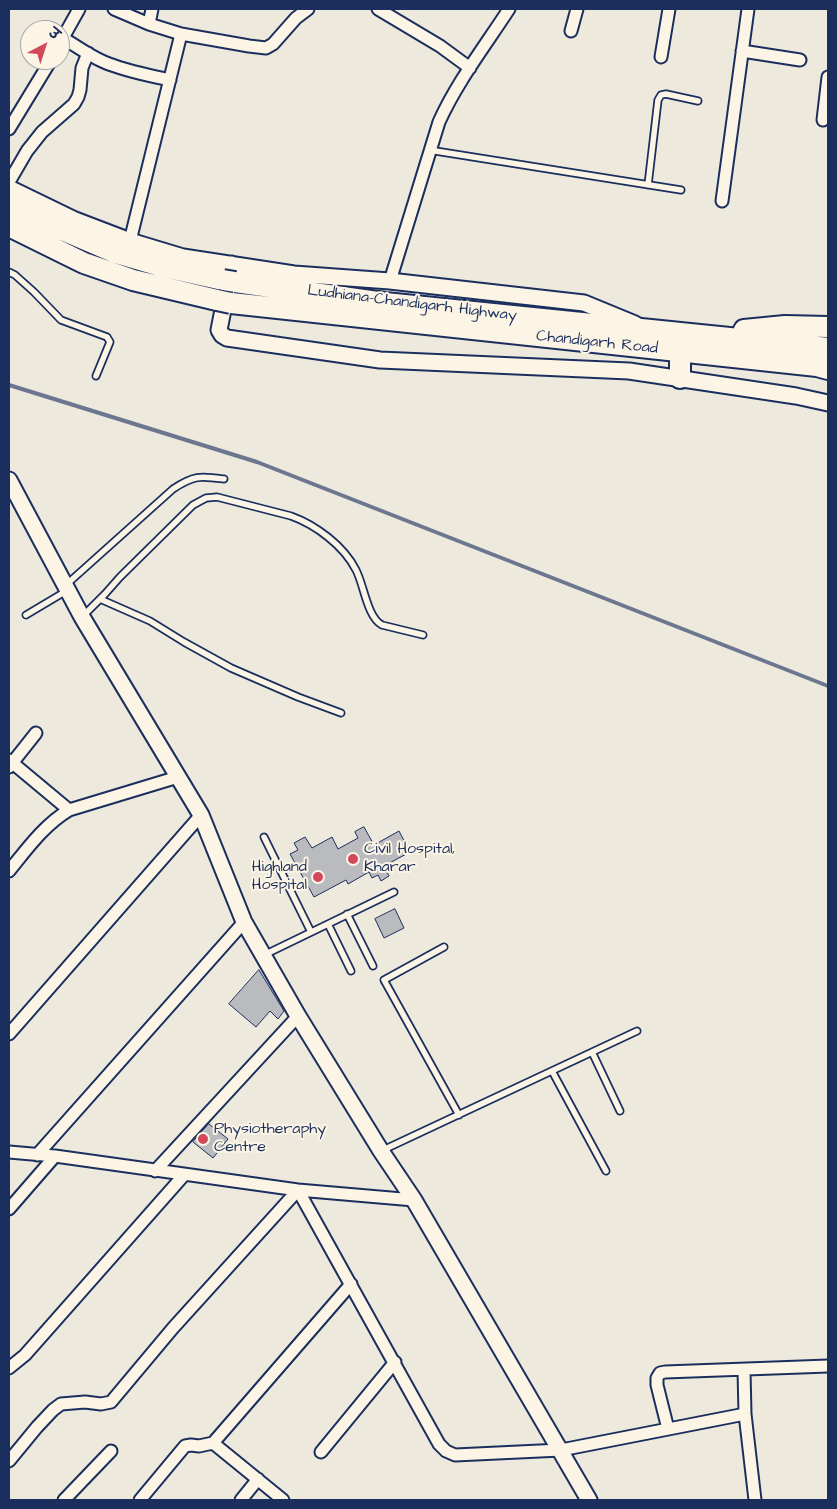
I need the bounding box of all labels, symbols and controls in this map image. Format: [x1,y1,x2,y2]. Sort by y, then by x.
north arrow [20,20,70,70]
text: उ [44,24,64,45]
street label: Ludhiana-Chandigarh Highway [306,282,518,326]
street label: Chandigarh Road [535,327,659,359]
place label: Civil Hospital, Kharar [364,840,455,878]
marker: Civil Hospital, Kharar [346,852,360,866]
place label: Highland Hospital [252,858,307,896]
marker: Highland Hospital [311,870,325,884]
place label: Physiotheraphy Centre [214,1120,326,1158]
marker: Physiotheraphy Centre [196,1132,210,1146]

